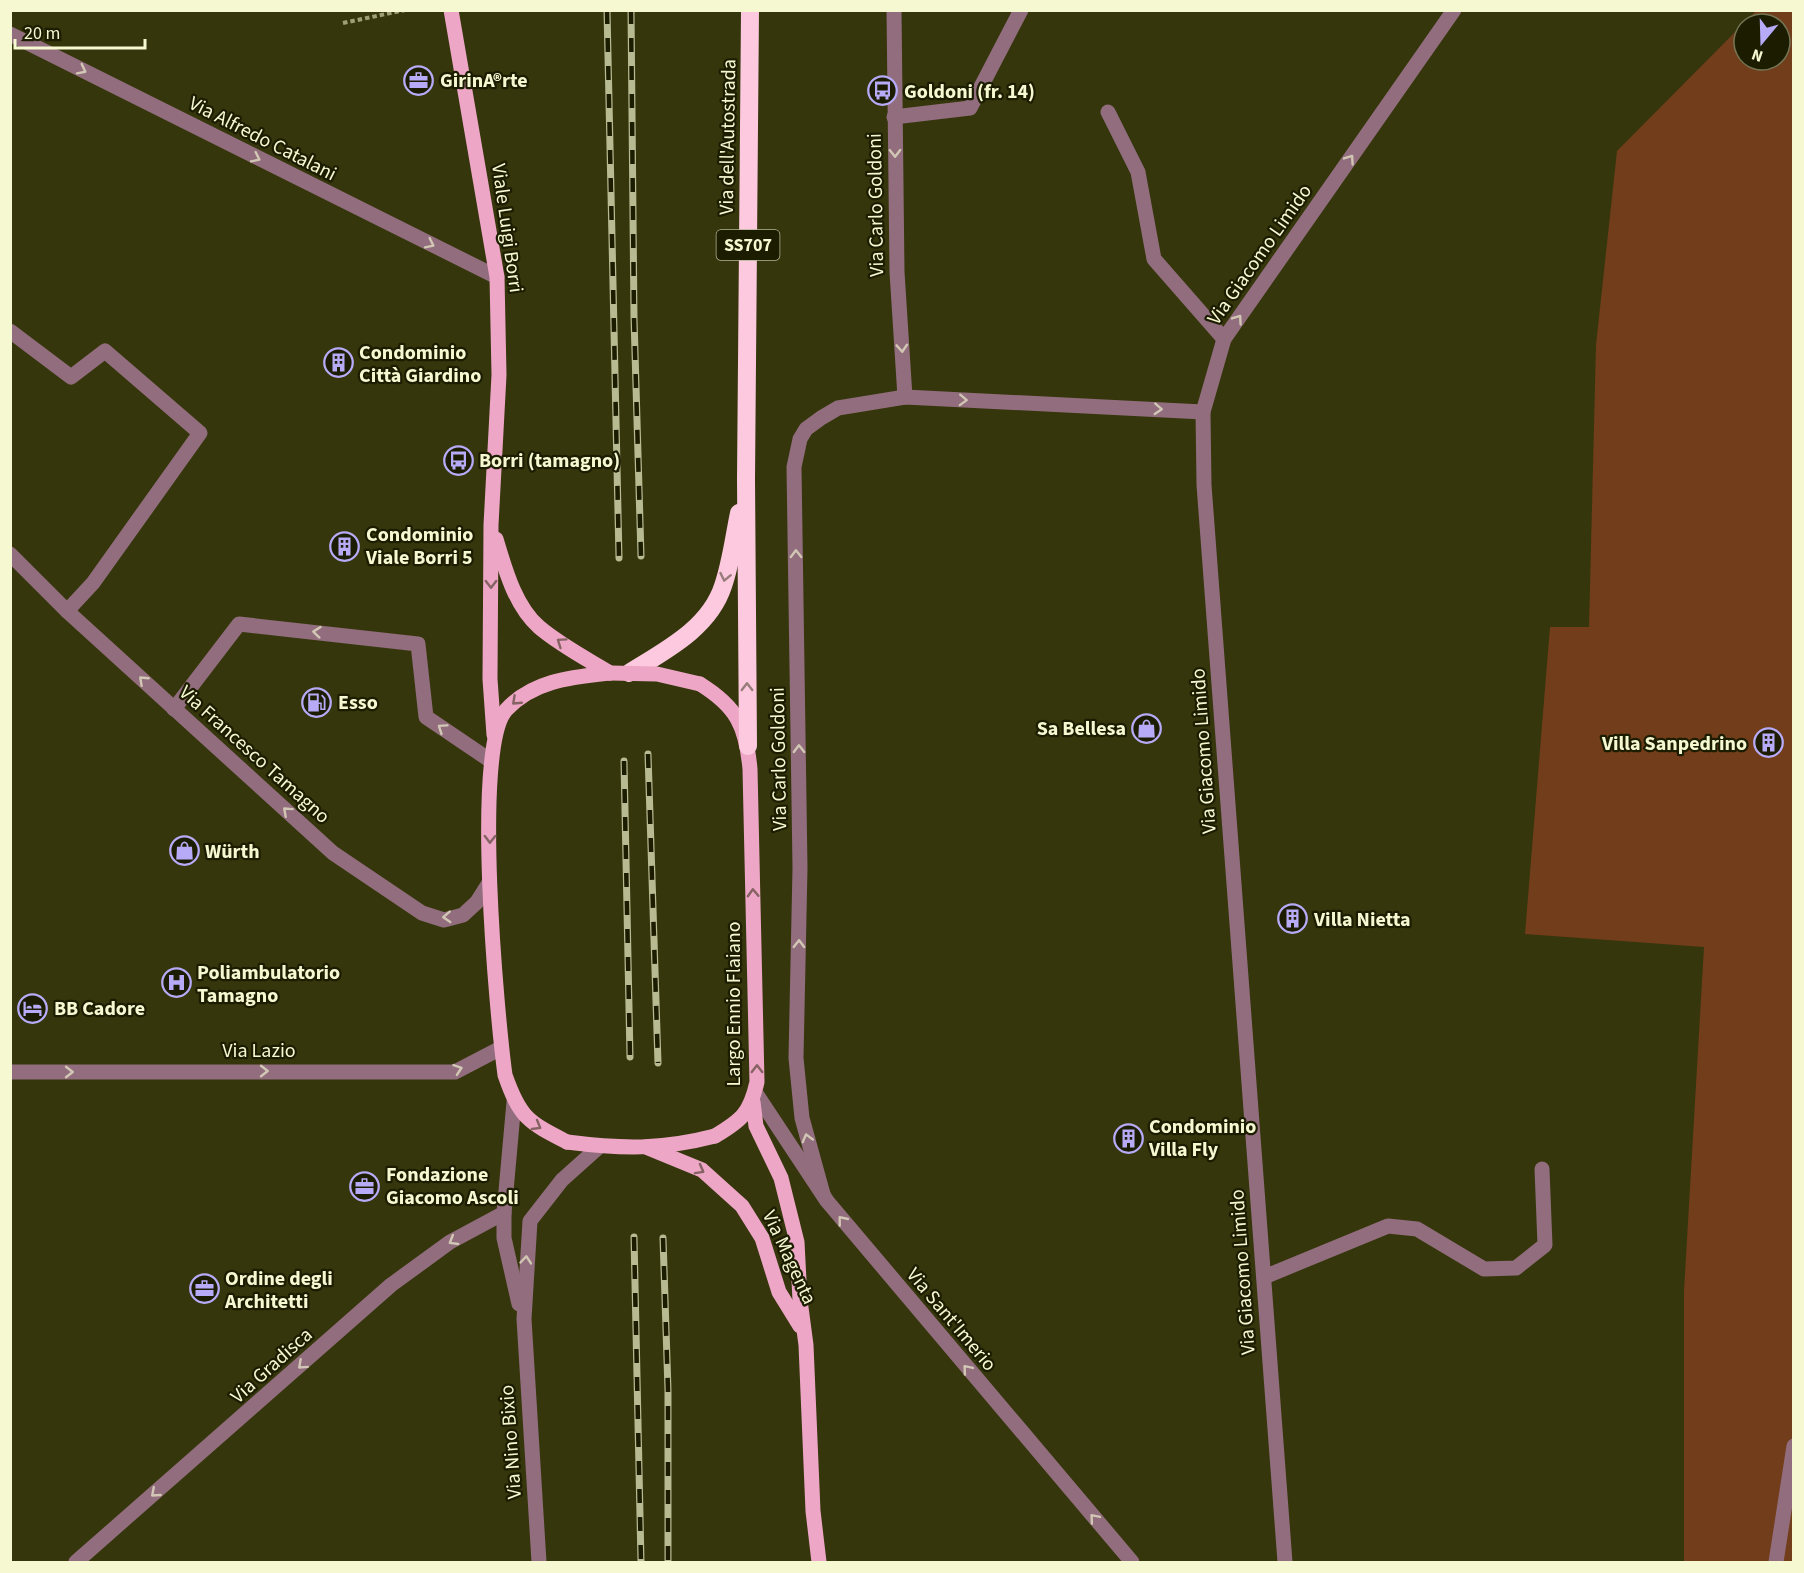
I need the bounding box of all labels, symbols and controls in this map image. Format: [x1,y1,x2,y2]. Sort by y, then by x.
scale bar [15,12,146,50]
north arrow [1732,12,1792,72]
text: 20 m [24,21,60,46]
text: N [1749,43,1766,67]
street label: Via dell'Autostrada [713,59,743,215]
one-way arrow [75,63,86,74]
office icon: GirinA®rte [403,64,435,96]
place label: GirinA®rte [440,67,528,95]
bus stop icon: Goldoni (fr. 14) [867,75,899,107]
place label: Goldoni (fr. 14) [904,78,1035,106]
street label: Via Alfredo Catalani [184,90,341,188]
street label: Via Carlo Goldoni [861,133,891,277]
one-way arrow [888,148,901,157]
one-way arrow [249,151,260,162]
one-way arrow [1343,155,1354,166]
street label: Viale Luigi Borri [484,162,530,294]
street label: Via Giacomo Limido [1201,179,1319,330]
road number: SS707 [716,230,780,260]
one-way arrow [424,237,435,249]
one-way arrow [1231,314,1242,325]
place label: Condominio Città Giardino [359,339,481,390]
one-way arrow [895,343,908,352]
building icon: Condominio Città Giardino [322,347,354,379]
one-way arrow [959,393,968,406]
one-way arrow [1154,403,1163,416]
bus stop icon: Borri (tamagno) [442,444,474,476]
place label: Borri (tamagno) [479,447,620,475]
place label: Condominio Viale Borri 5 [365,521,473,572]
building icon: Condominio Viale Borri 5 [329,530,361,562]
one-way arrow [789,549,802,558]
one-way arrow [719,572,732,582]
one-way arrow [485,579,497,588]
one-way arrow [313,627,322,639]
one-way arrow [556,638,567,649]
street label: Via Giacomo Limido [1184,667,1224,835]
one-way arrow [139,676,149,687]
street label: Via Francesco Tamagno [173,679,336,830]
one-way arrow [741,683,753,692]
fuel station icon: Esso [301,686,333,718]
street label: Via Carlo Goldoni [764,687,794,831]
place label: Esso [338,689,378,717]
one-way arrow [512,693,523,704]
shop icon: Sa Bellesa [1131,712,1163,744]
place label: Sa Bellesa [1037,715,1126,743]
one-way arrow [438,724,448,736]
building icon: Villa Sanpedrino [1752,727,1784,759]
place label: Villa Sanpedrino [1601,730,1747,758]
one-way arrow [792,744,805,753]
one-way arrow [283,807,294,818]
shop icon: Würth [168,835,200,867]
one-way arrow [484,835,496,844]
place label: Würth [205,838,260,866]
one-way arrow [747,888,760,897]
building icon: Villa Nietta [1277,903,1309,935]
place label: Villa Nietta [1313,906,1411,934]
one-way arrow [442,910,451,923]
street label: Largo Ennio Flaiano [720,921,748,1087]
one-way arrow [792,939,805,948]
place label: Poliambulatorio Tamagno [197,959,340,1010]
hospital icon: Poliambulatorio Tamagno [160,967,192,999]
hotel icon: BB Cadore [17,992,49,1024]
place label: BB Cadore [54,995,145,1023]
street label: Via Lazio [222,1037,296,1065]
one-way arrow [452,1063,463,1076]
one-way arrow [259,1065,268,1077]
one-way arrow [751,1065,763,1074]
one-way arrow [64,1066,73,1078]
place label: Condominio Villa Fly [1148,1113,1256,1164]
one-way arrow [531,1118,541,1130]
building icon: Condominio Villa Fly [1112,1122,1144,1154]
one-way arrow [802,1133,814,1144]
place label: Fondazione Giacomo Ascoli [386,1161,519,1212]
one-way arrow [693,1163,704,1175]
office icon: Fondazione Giacomo Ascoli [349,1170,381,1202]
street label: Via Giacomo Limido [1223,1188,1263,1356]
street label: Via Magenta [755,1206,823,1309]
one-way arrow [839,1216,850,1227]
one-way arrow [449,1234,459,1246]
one-way arrow [519,1256,532,1265]
street label: Via Sant'Imerio [900,1262,1003,1377]
place label: Ordine degli Architetti [224,1265,333,1316]
office icon: Ordine degli Architetti [188,1273,220,1305]
street label: Via Gradisca [225,1321,319,1410]
one-way arrow [299,1358,309,1369]
one-way arrow [964,1365,975,1376]
street label: Via Nino Bixio [493,1384,529,1500]
one-way arrow [152,1486,162,1497]
one-way arrow [1090,1514,1101,1525]

